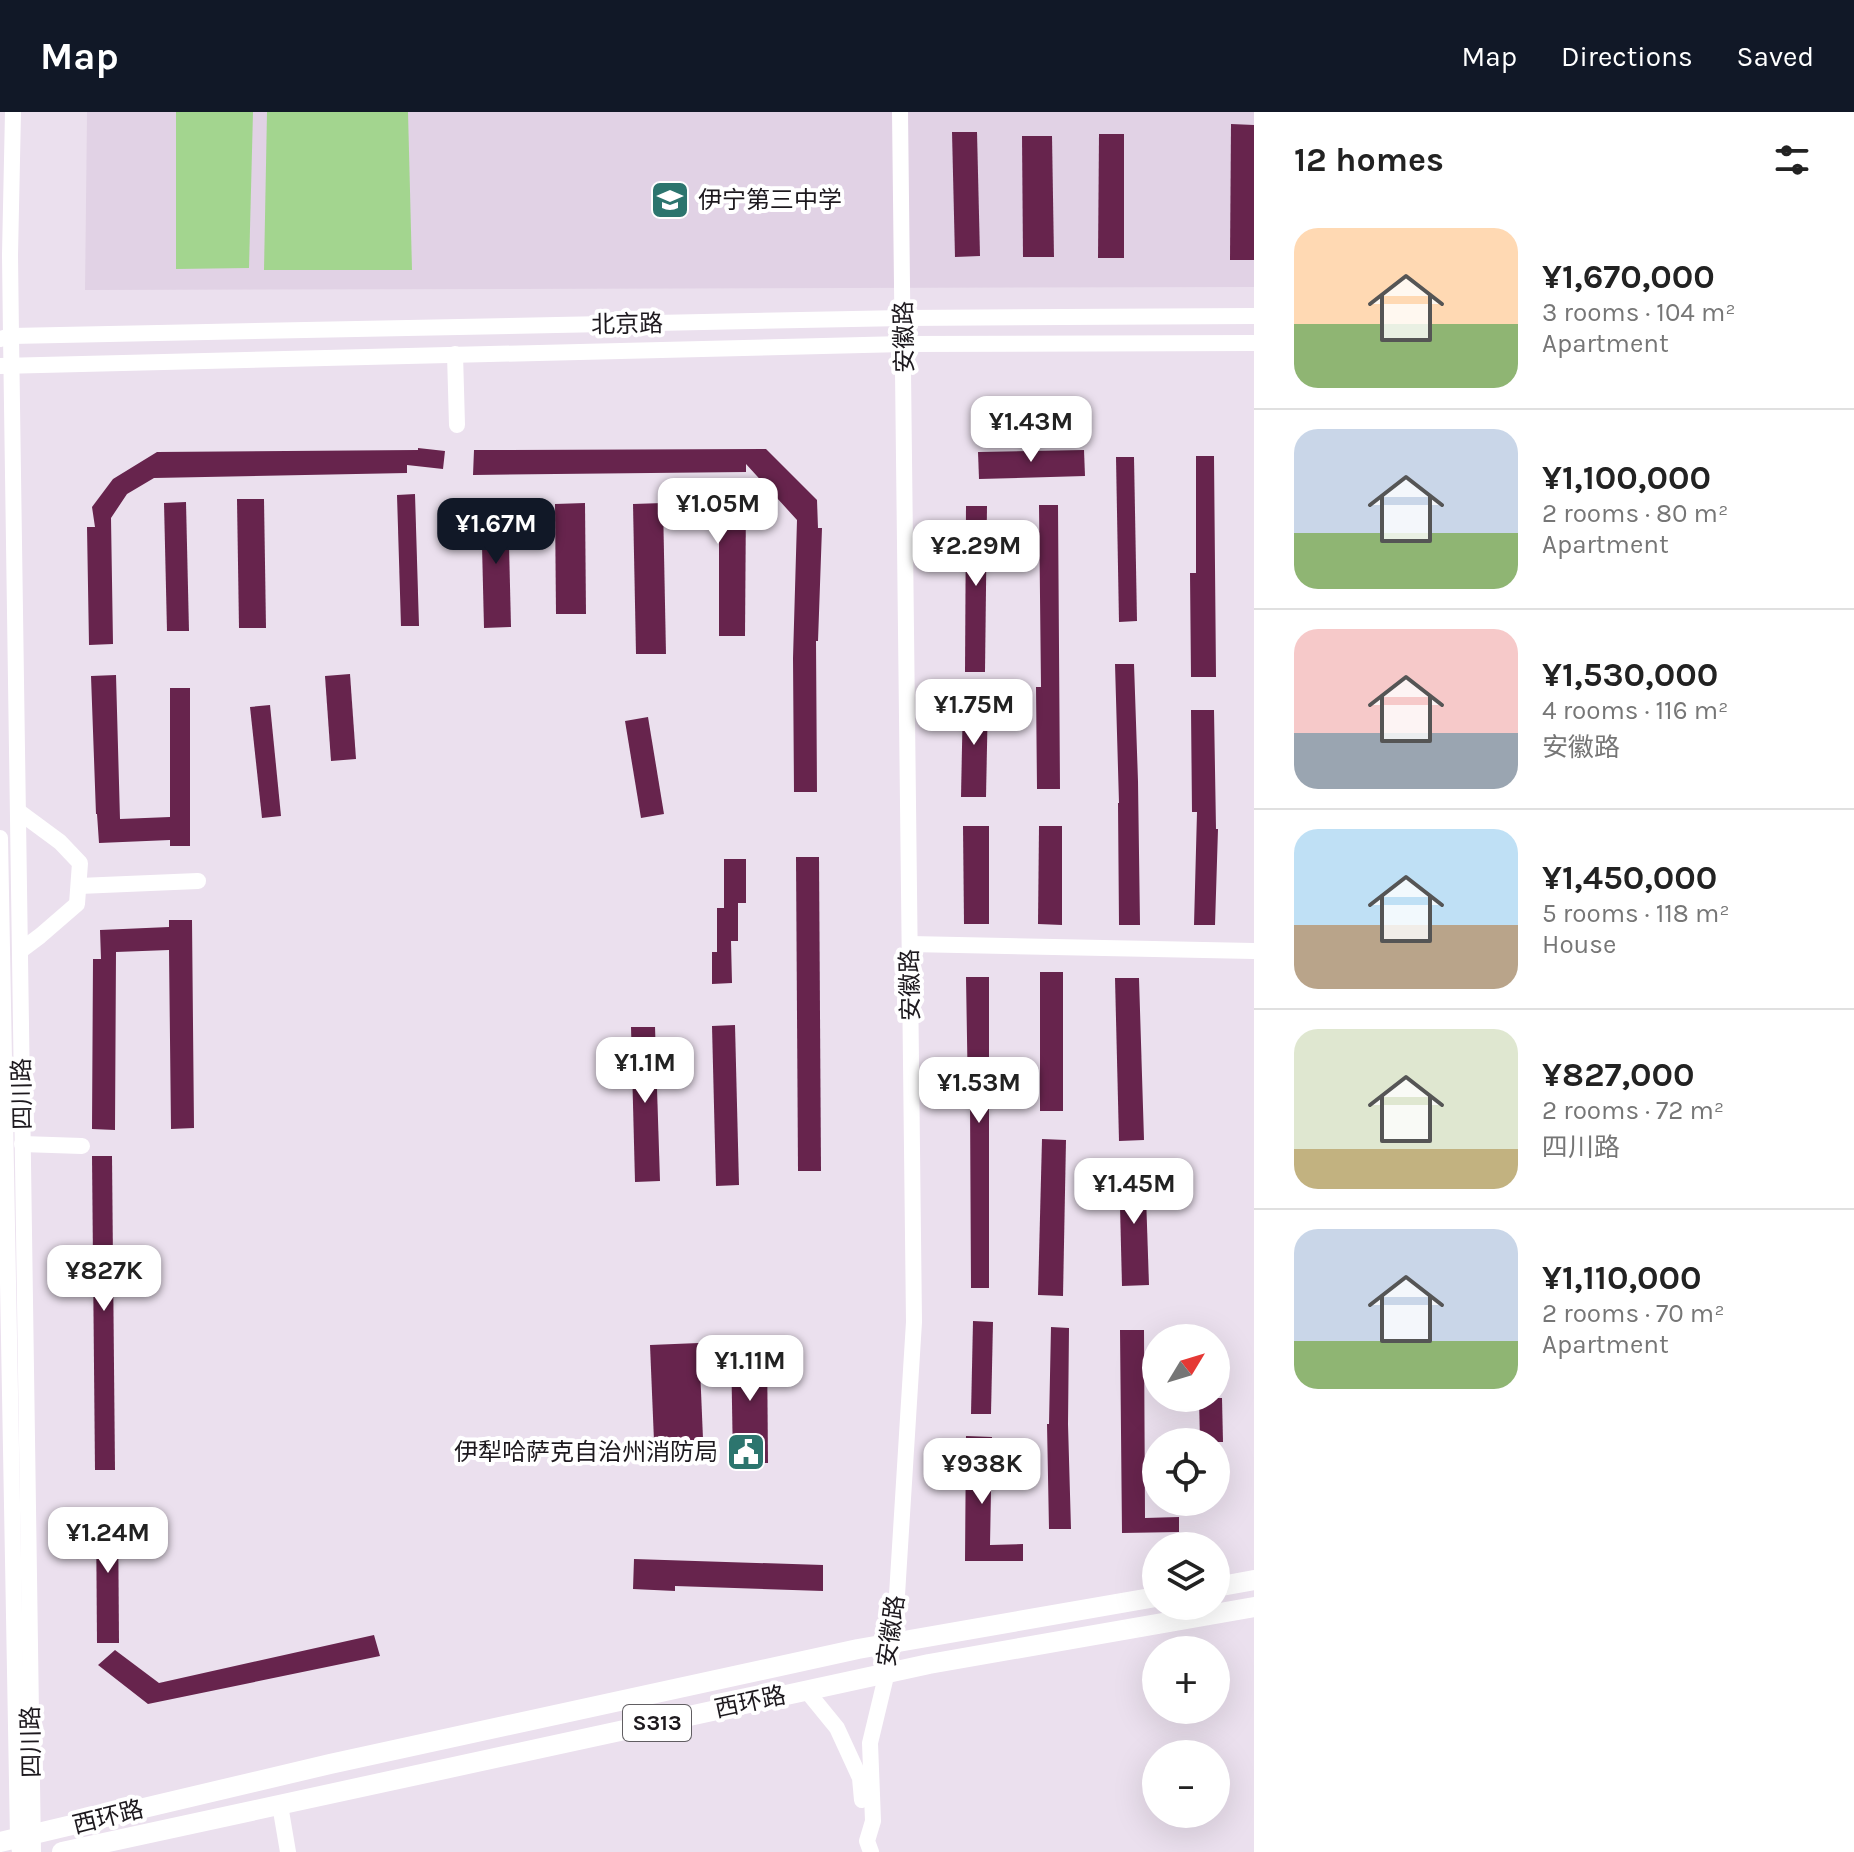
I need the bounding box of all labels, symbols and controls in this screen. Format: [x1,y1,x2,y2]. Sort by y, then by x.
text: Map [40,34,119,79]
text: Map [1462,40,1517,73]
text: Directions [1561,40,1693,73]
text: Saved [1737,40,1814,73]
icon: filters [1770,138,1814,182]
text: 12 homes [1294,140,1444,180]
school or university icon: 伊宁第三中学 [649,179,691,221]
place label: 伊宁第三中学 [698,186,842,214]
text: ¥1,670,000 [1542,257,1715,297]
icon: home [1358,260,1454,356]
text: 3 rooms · 104 m² [1542,297,1736,328]
street label: 安徽路 [889,301,919,373]
street label: 北京路 [591,309,663,339]
text: Apartment [1542,328,1669,359]
pin: ¥1.43M [966,396,1096,464]
text: ¥1.43M [989,406,1073,437]
text: ¥1,100,000 [1542,458,1711,498]
icon: home [1358,461,1454,557]
pin: ¥1.05M [653,478,783,546]
text: ¥1.05M [676,488,760,519]
pin: ¥1.67M [431,498,561,566]
text: 2 rooms · 80 m² [1542,498,1728,529]
text: ¥1.67M [455,508,537,539]
pin: ¥2.29M [911,520,1041,588]
text: Apartment [1542,529,1669,560]
text: ¥2.29M [931,530,1021,561]
text: ¥1,530,000 [1542,655,1718,695]
icon: home [1358,661,1454,757]
pin: ¥1.75M [909,679,1039,747]
text: ¥1.75M [934,689,1014,720]
text: 4 rooms · 116 m² [1542,695,1729,726]
text: 安徽路 [1542,732,1620,763]
text: ¥1,450,000 [1542,858,1717,898]
icon: home [1358,861,1454,957]
text: 5 rooms · 118 m² [1542,898,1730,929]
text: House [1542,929,1616,960]
street label: 安徽路 [895,949,925,1021]
pin: ¥1.1M [589,1037,701,1105]
text: ¥1.1M [614,1047,676,1078]
text: ¥827,000 [1542,1055,1695,1095]
pin: ¥1.53M [914,1057,1044,1125]
street label: 四川路 [7,1058,37,1130]
icon: home [1358,1061,1454,1157]
text: ¥1.53M [937,1067,1021,1098]
text: 2 rooms · 72 m² [1542,1095,1724,1126]
text: 四川路 [1542,1132,1620,1163]
pin: ¥1.45M [1069,1158,1199,1226]
text: ¥1.45M [1092,1168,1176,1199]
pin: ¥827K [48,1245,160,1313]
text: ¥827K [65,1255,143,1286]
text: ¥1,110,000 [1542,1258,1702,1298]
icon: home [1358,1261,1454,1357]
text: 2 rooms · 70 m² [1542,1298,1725,1329]
north arrow [1142,1324,1230,1412]
map controls [1142,1324,1230,1828]
text: Apartment [1542,1329,1669,1360]
pin: ¥1.11M [685,1335,815,1403]
text: ¥1.11M [714,1345,786,1376]
button: locate [1142,1428,1230,1516]
public building icon: 伊犁哈萨克自治州消防局 [725,1431,767,1473]
place label: 伊犁哈萨克自治州消防局 [454,1438,718,1466]
pin: ¥938K [926,1438,1038,1506]
text: ¥938K [941,1448,1023,1479]
pin: ¥1.24M [43,1507,173,1575]
text: ¥1.24M [66,1517,150,1548]
button: layers [1142,1532,1230,1620]
street label: 安徽路 [872,1593,910,1669]
button: + [1142,1636,1230,1724]
street label: 西环路 [712,1681,788,1723]
road number: S313 [623,1705,691,1741]
street label: 四川路 [16,1706,46,1778]
button: − [1142,1740,1230,1828]
street label: 西环路 [70,1795,146,1839]

